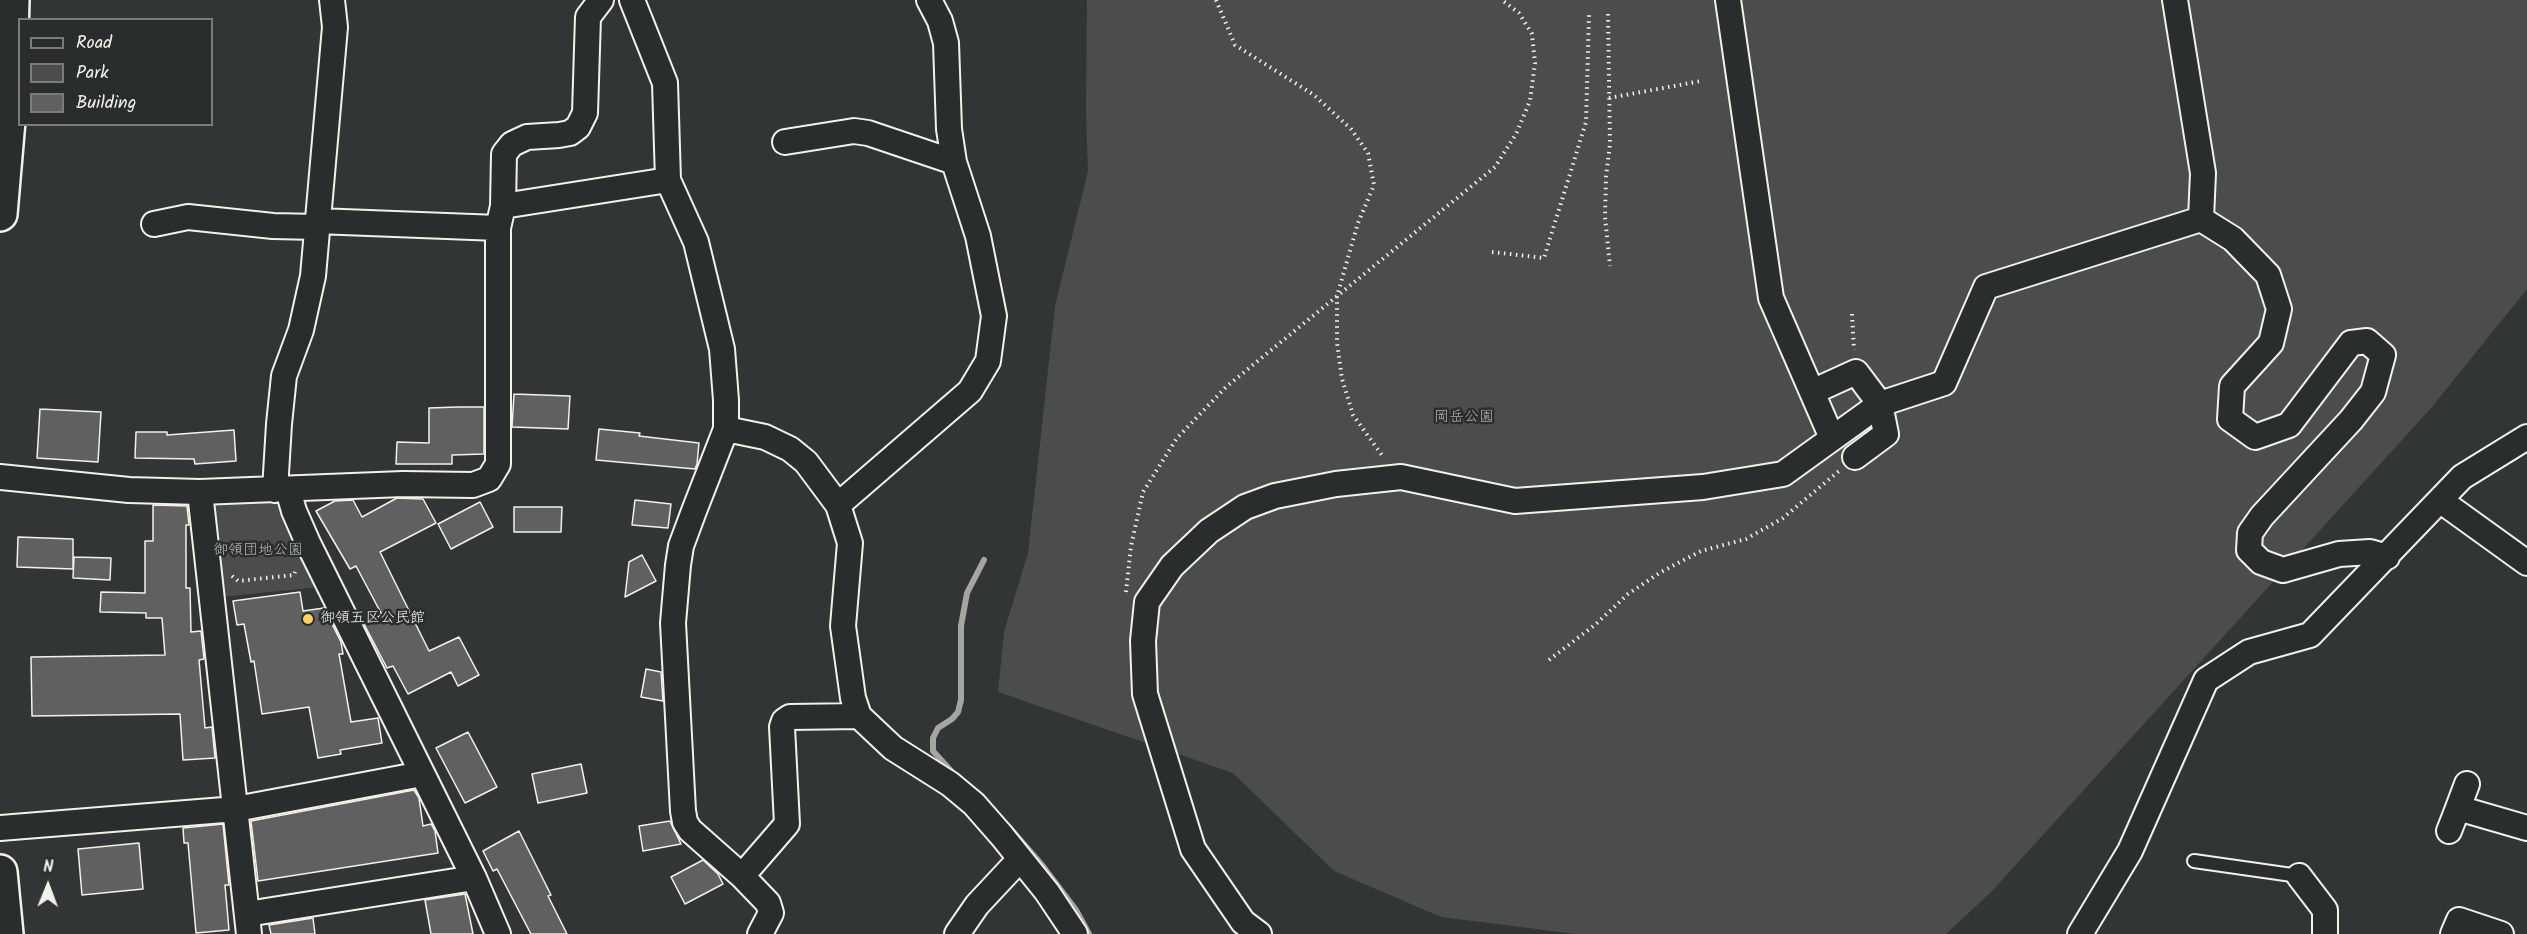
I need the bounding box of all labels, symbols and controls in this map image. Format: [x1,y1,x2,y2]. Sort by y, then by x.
legend [18,18,213,126]
text: Road [76,29,112,58]
text: Park [76,59,109,88]
text: Building [76,89,136,118]
park label: 岡岳公園 [1434,409,1494,427]
park label: 御領団地公園 [213,542,303,560]
place label: 御領五区公民館 [320,610,425,628]
marker: 御領五区公民館 [301,612,315,626]
text: N [43,855,54,880]
north arrow [18,856,78,916]

